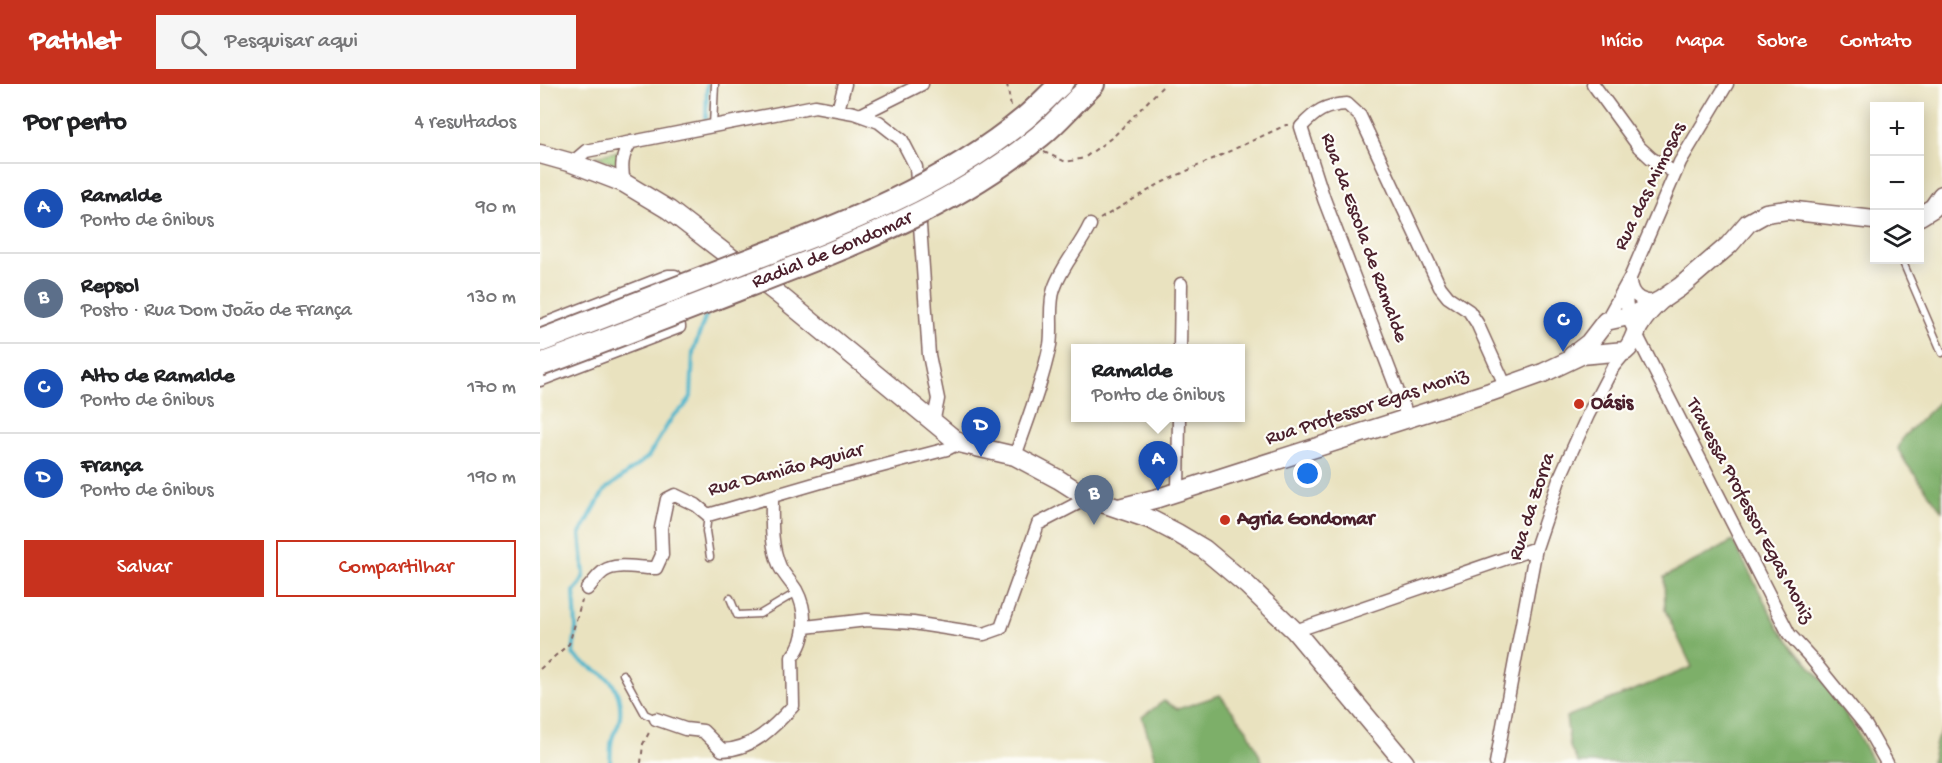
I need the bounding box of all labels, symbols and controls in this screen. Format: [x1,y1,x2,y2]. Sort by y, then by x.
search box [156,15,576,69]
text: Pathlet [30,26,120,59]
icon: search [177,26,210,59]
text: Pesquisar aqui [225,29,358,55]
text: Início [1601,30,1643,55]
text: Mapa [1676,30,1724,55]
text: Sobre [1757,30,1807,55]
text: Contato [1840,30,1912,55]
map controls [1870,102,1924,264]
button: + [1870,102,1924,156]
text: Por perto [24,108,127,139]
text: 4 resultados [415,112,516,135]
street label: Rua das Mimosas [1610,119,1692,255]
street label: Rua da Escola de Ramalde [1314,130,1412,346]
button: − [1870,156,1924,210]
text: Ramalde [81,184,162,210]
text: A [38,197,49,220]
text: 90 m [476,197,516,220]
street label: Radial de Gondomar [749,206,918,294]
text: Ponto de ônibus [81,210,214,233]
button: layers [1870,210,1924,264]
text: Repsol [81,274,139,300]
text: B [38,287,49,310]
text: 130 m [467,287,516,310]
text: Posto · Rua Dom João de França [81,300,352,323]
pin: C [1544,302,1582,352]
popup [1071,344,1245,422]
text: Ramalde [1092,359,1172,385]
text: Alto de Ramalde [81,364,235,390]
street label: Rua Professor Egas Moniz [1263,364,1472,452]
text: C [38,377,49,400]
text: 170 m [467,377,516,400]
text: Ponto de ônibus [1092,385,1224,408]
text: Ponto de ônibus [81,390,214,413]
place label: Oásis [1591,393,1635,416]
street label: Travessa Professor Egas Moniz [1679,394,1819,628]
marker: Oásis [1572,397,1586,411]
pin: D [962,408,1000,457]
street label: Rua Damião Aguiar [706,439,868,503]
pin: A [1138,442,1178,491]
street label: Rua da Zorra [1505,449,1561,564]
text: França [81,454,142,480]
your location [1293,459,1322,488]
text: D [37,467,50,490]
text: 190 m [468,467,516,490]
pin: B [1074,476,1114,525]
text: Ponto de ônibus [81,480,214,503]
place label: Agria Gondomar [1236,509,1376,532]
marker: Agria Gondomar [1218,513,1232,527]
button: Salvar [24,540,264,597]
button: Compartilhar [276,540,516,597]

